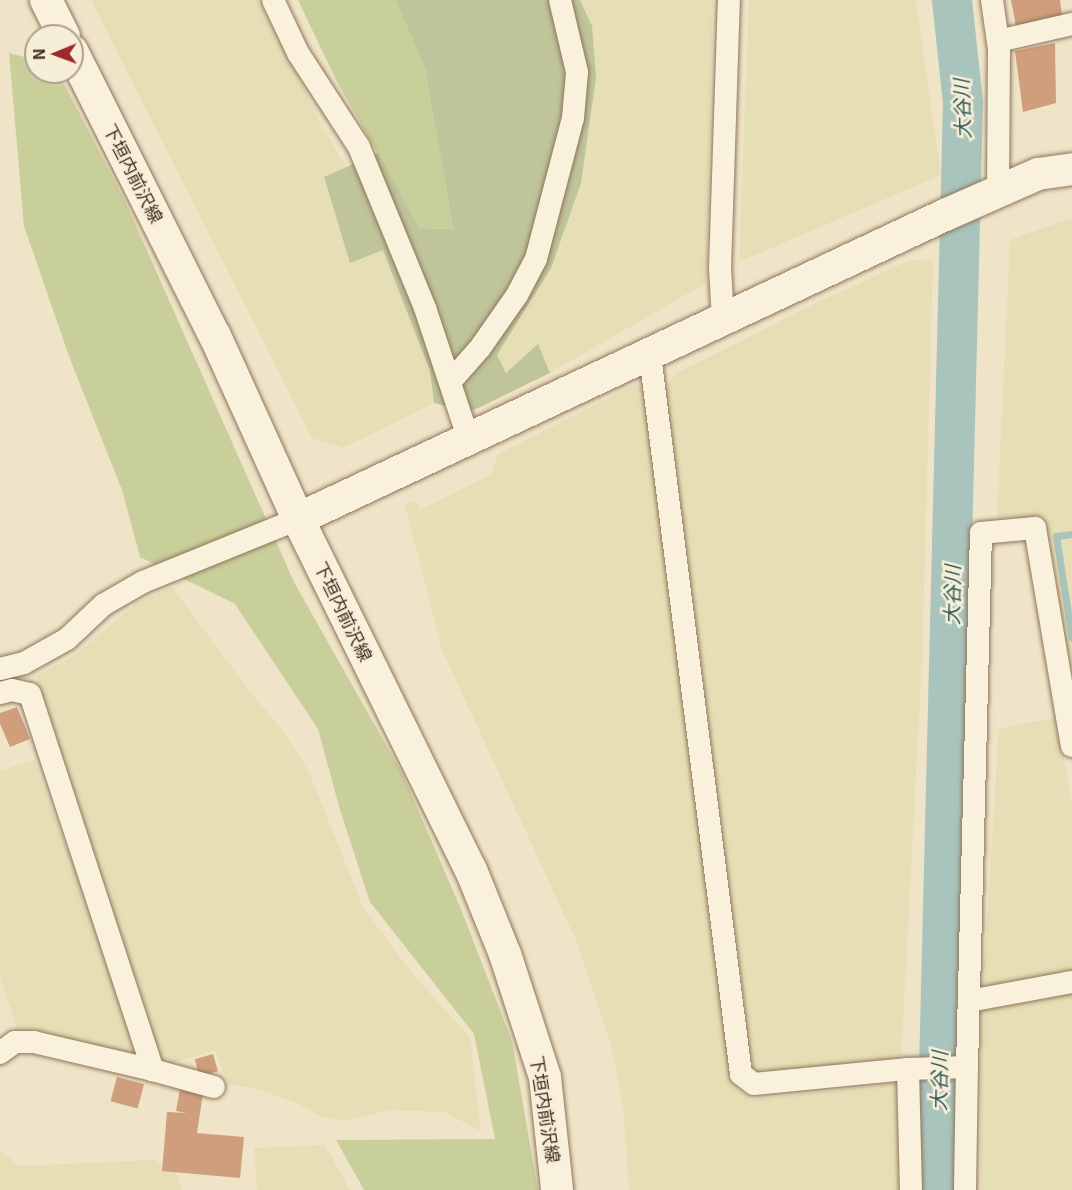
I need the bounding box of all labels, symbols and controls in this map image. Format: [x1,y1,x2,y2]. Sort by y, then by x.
north arrow [24,24,84,84]
text: N [26,48,50,60]
water label: 大谷川 [948,79,974,139]
street label: 下垣内前沢線 [100,120,168,226]
street label: 下垣内前沢線 [311,558,377,664]
water label: 大谷川 [938,565,964,625]
water label: 大谷川 [925,1051,951,1111]
street label: 下垣内前沢線 [527,1054,565,1164]

